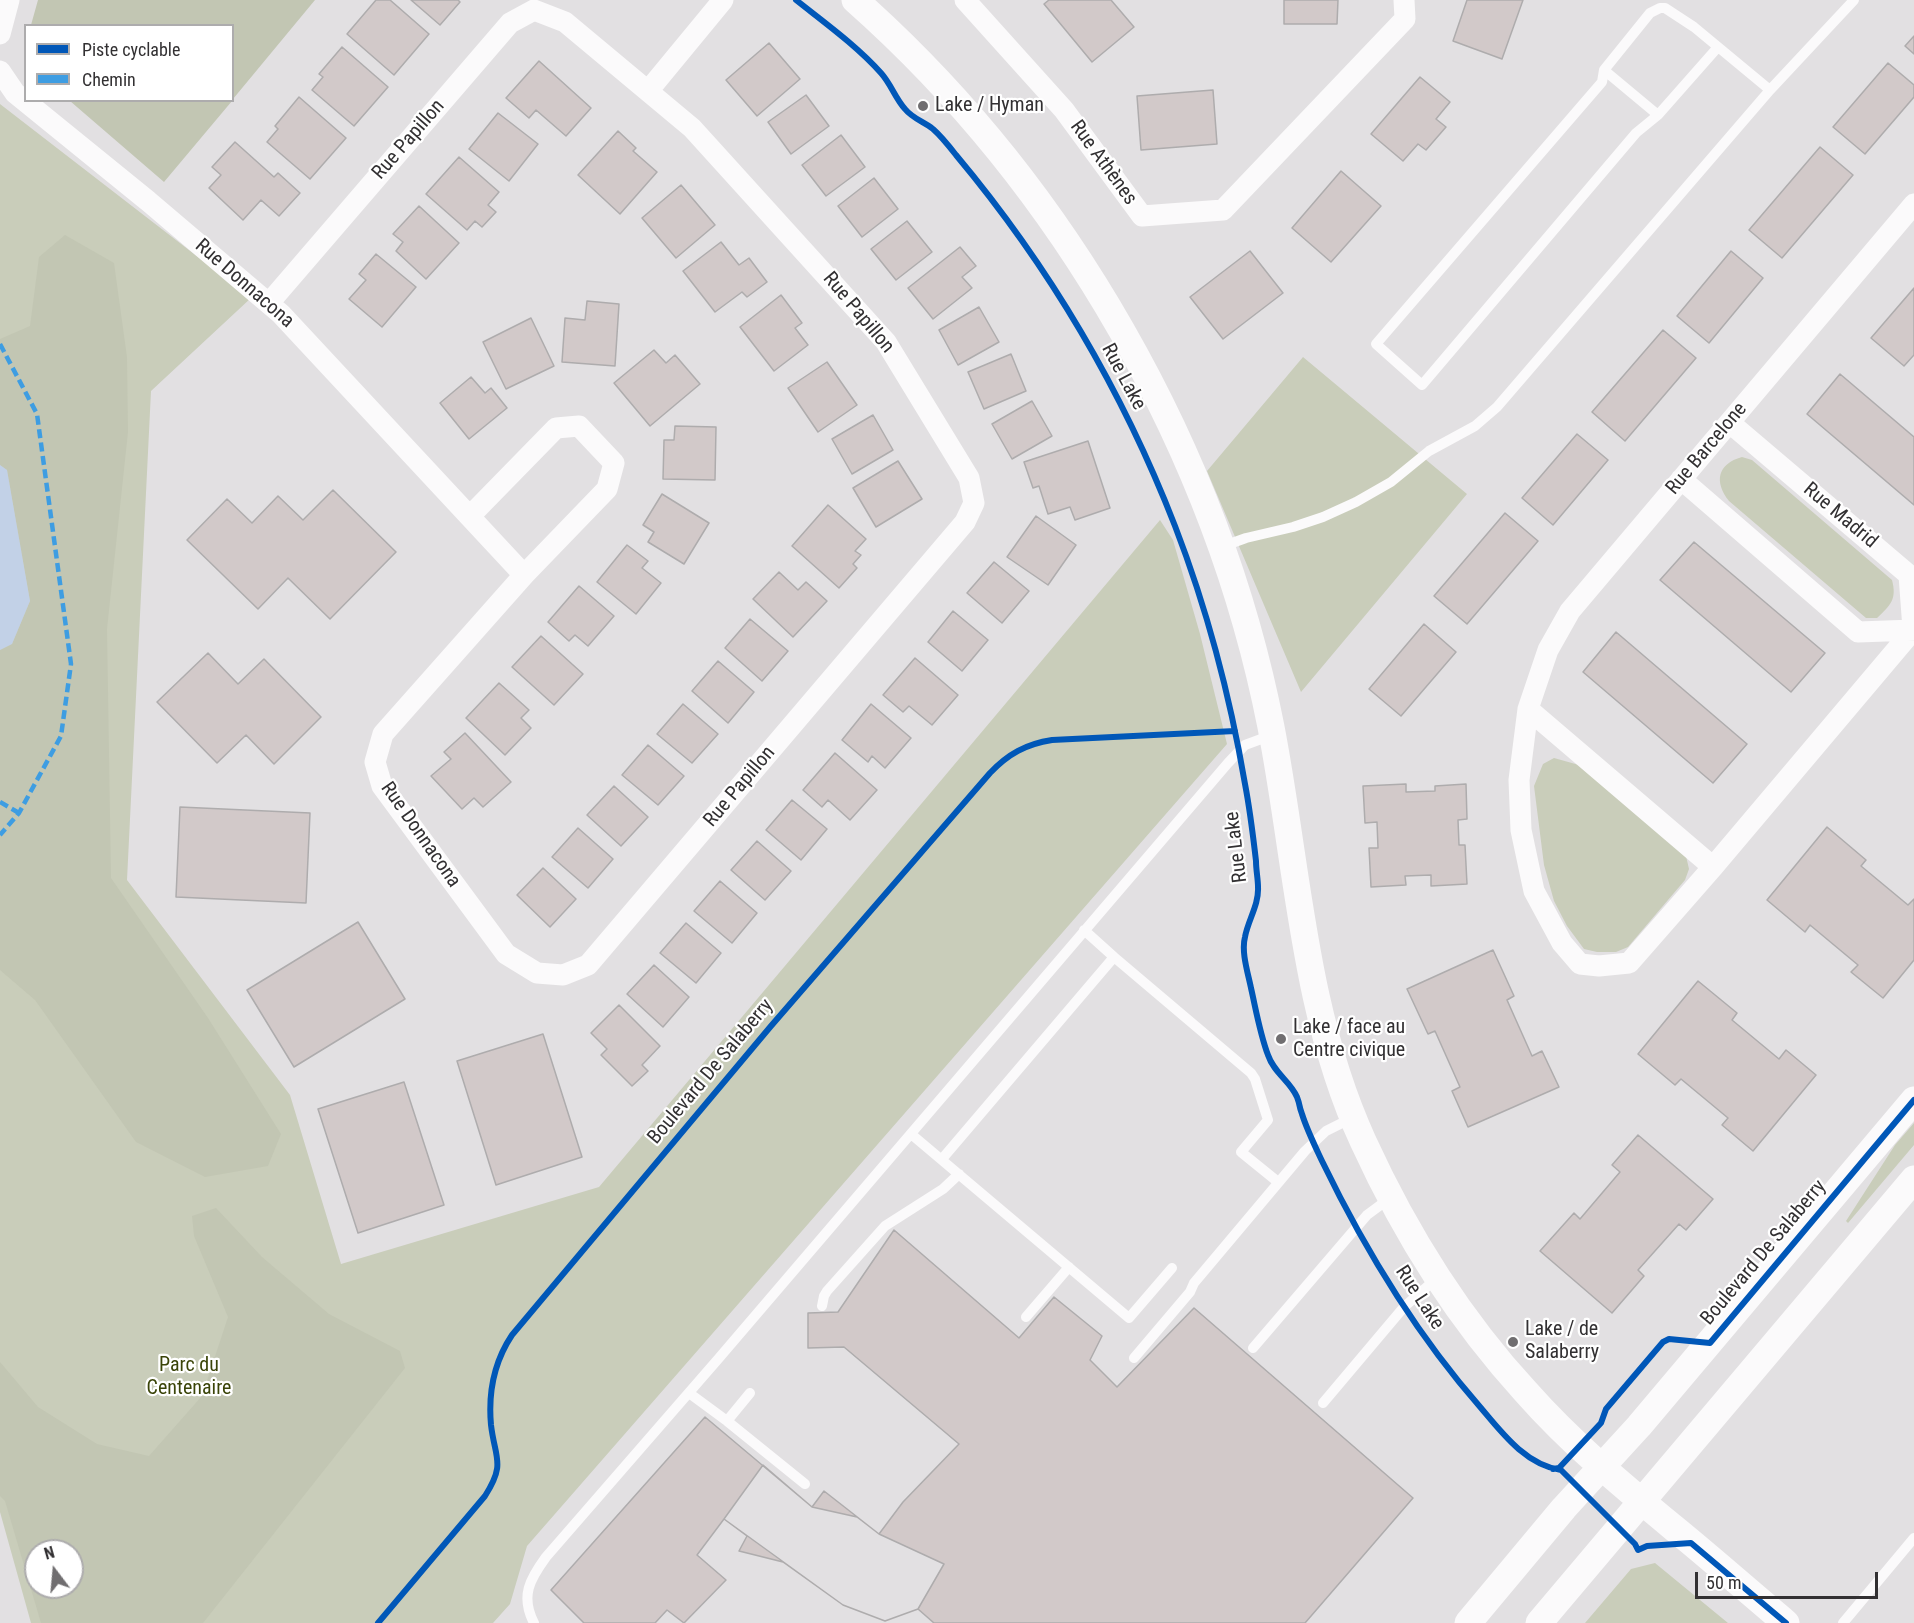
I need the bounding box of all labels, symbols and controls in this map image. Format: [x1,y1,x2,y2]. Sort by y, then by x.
legend [24,24,234,102]
text: Piste cyclable [82,39,180,60]
text: Chemin [82,69,136,90]
place label: Lake / Hyman [935,94,1044,118]
street label: Rue Papillon [368,95,450,185]
marker: Lake / Hyman [916,99,930,113]
street label: Rue Athènes [1064,116,1142,210]
street label: Rue Donnacona [190,235,298,333]
street label: Rue Papillon [817,268,899,358]
street label: Rue Lake [1096,340,1150,414]
street label: Rue Barcelone [1662,398,1752,500]
street label: Rue Madrid [1798,478,1882,554]
street label: Rue Papillon [699,742,781,832]
street label: Rue Donnacona [375,778,465,892]
street label: Rue Lake [1221,810,1253,884]
street label: Boulevard De Salaberry [643,994,779,1150]
place label: Lake / face au Centre civique [1293,1016,1405,1063]
marker: Lake / face au Centre civique [1274,1032,1288,1046]
street label: Boulevard De Salaberry [1696,1175,1832,1331]
street label: Rue Lake [1389,1261,1449,1335]
place label: Lake / de Salaberry [1525,1318,1599,1365]
marker: Lake / de Salaberry [1506,1335,1520,1349]
park label: Parc du Centenaire [147,1354,231,1401]
north arrow [24,1539,84,1599]
text: N [42,1543,57,1564]
scale bar [1698,1560,1881,1598]
text: 50 m [1706,1572,1741,1593]

